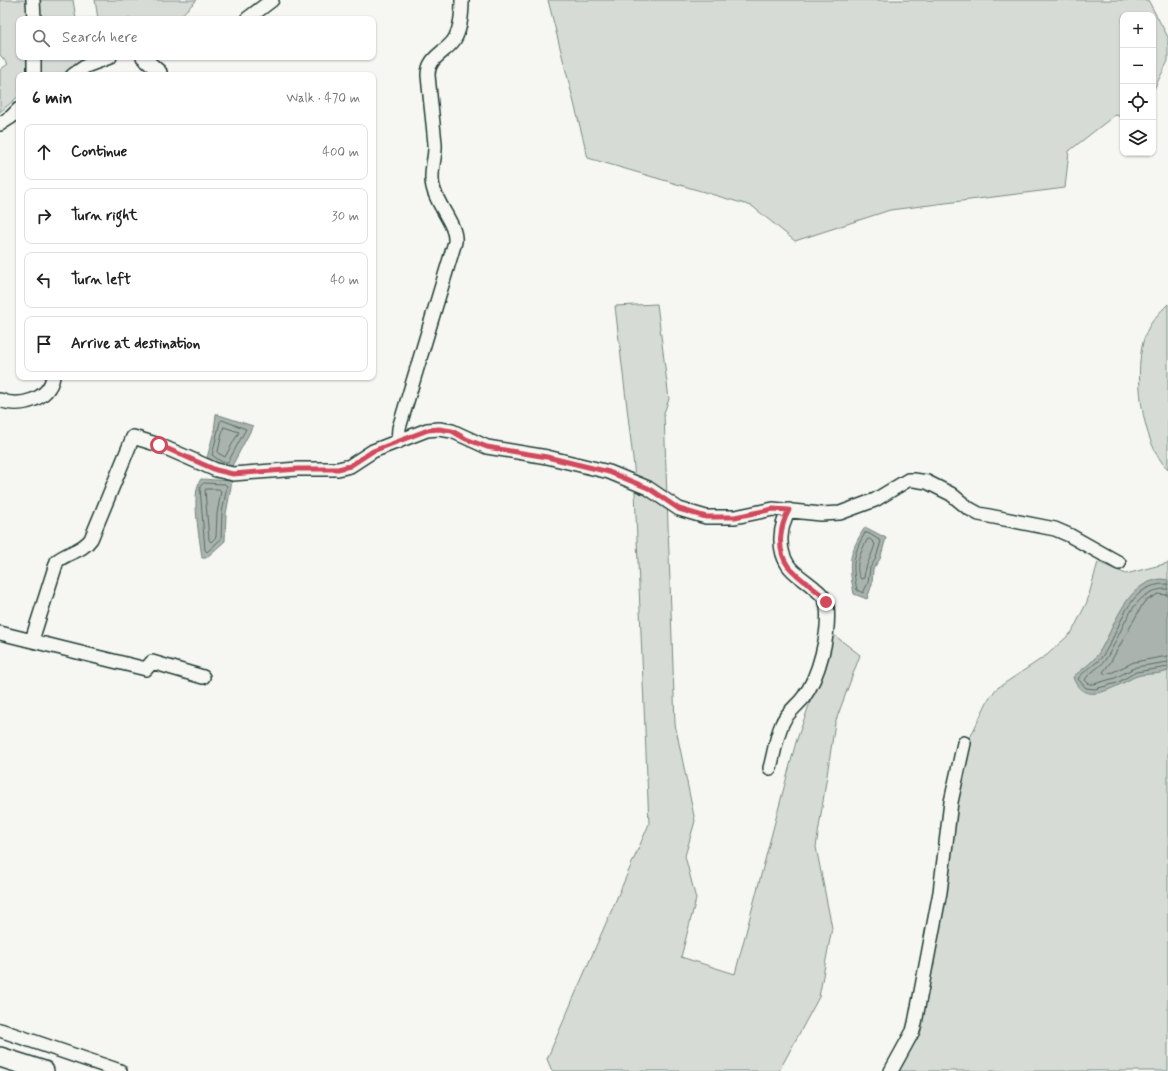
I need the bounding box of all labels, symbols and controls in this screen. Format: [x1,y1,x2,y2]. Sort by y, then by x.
map controls [1120,12,1156,156]
button: + [1120,12,1156,48]
search box [16,16,376,60]
icon: search [30,27,52,49]
text: Search here [62,28,138,48]
button: − [1120,48,1156,84]
button: locate [1120,84,1156,120]
text: 6 min [32,87,72,109]
text: Walk · 470 m [286,90,360,107]
button: layers [1120,120,1156,156]
icon: ahead [33,141,55,163]
text: Continue [71,142,127,162]
text: 400 m [322,144,359,161]
icon: right [33,205,55,227]
text: Turn right [71,206,138,226]
text: 30 m [332,208,359,225]
icon: left [33,269,55,291]
text: Turn left [71,270,131,290]
text: 40 m [330,272,359,289]
icon: arrive [33,333,55,355]
text: Arrive at destination [71,334,200,354]
route start [150,436,168,454]
route end [817,593,835,611]

